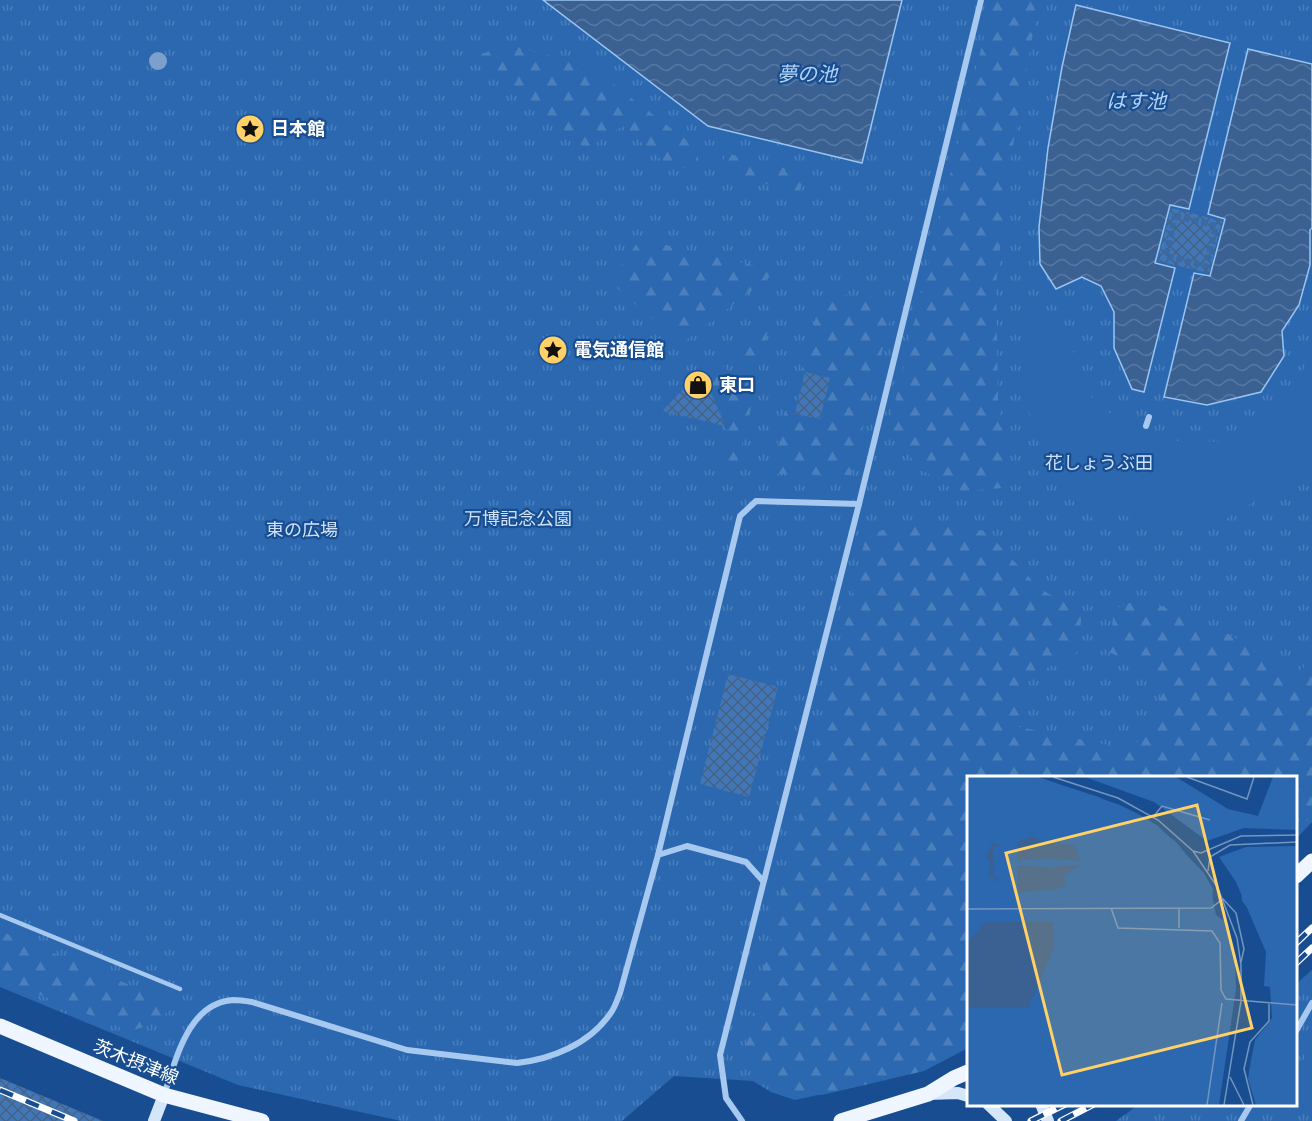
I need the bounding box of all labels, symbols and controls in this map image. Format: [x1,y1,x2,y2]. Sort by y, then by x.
water label: 夢の池 [777,61,839,88]
water label: はす池 [1106,88,1168,115]
place icon: 日本館 [234,113,266,145]
place label: 日本館 [271,117,325,141]
place icon: 電気通信館 [537,334,569,366]
place label: 電気通信館 [574,338,664,362]
shop icon: 東口 [682,369,714,401]
place label: 東口 [719,373,755,397]
park label: 花しょうぶ田 [1045,451,1153,475]
park label: 万博記念公園 [464,507,572,531]
park label: 東の広場 [266,518,338,542]
inset map [967,776,1297,1106]
street label: 茨木摂津線 [90,1034,182,1090]

